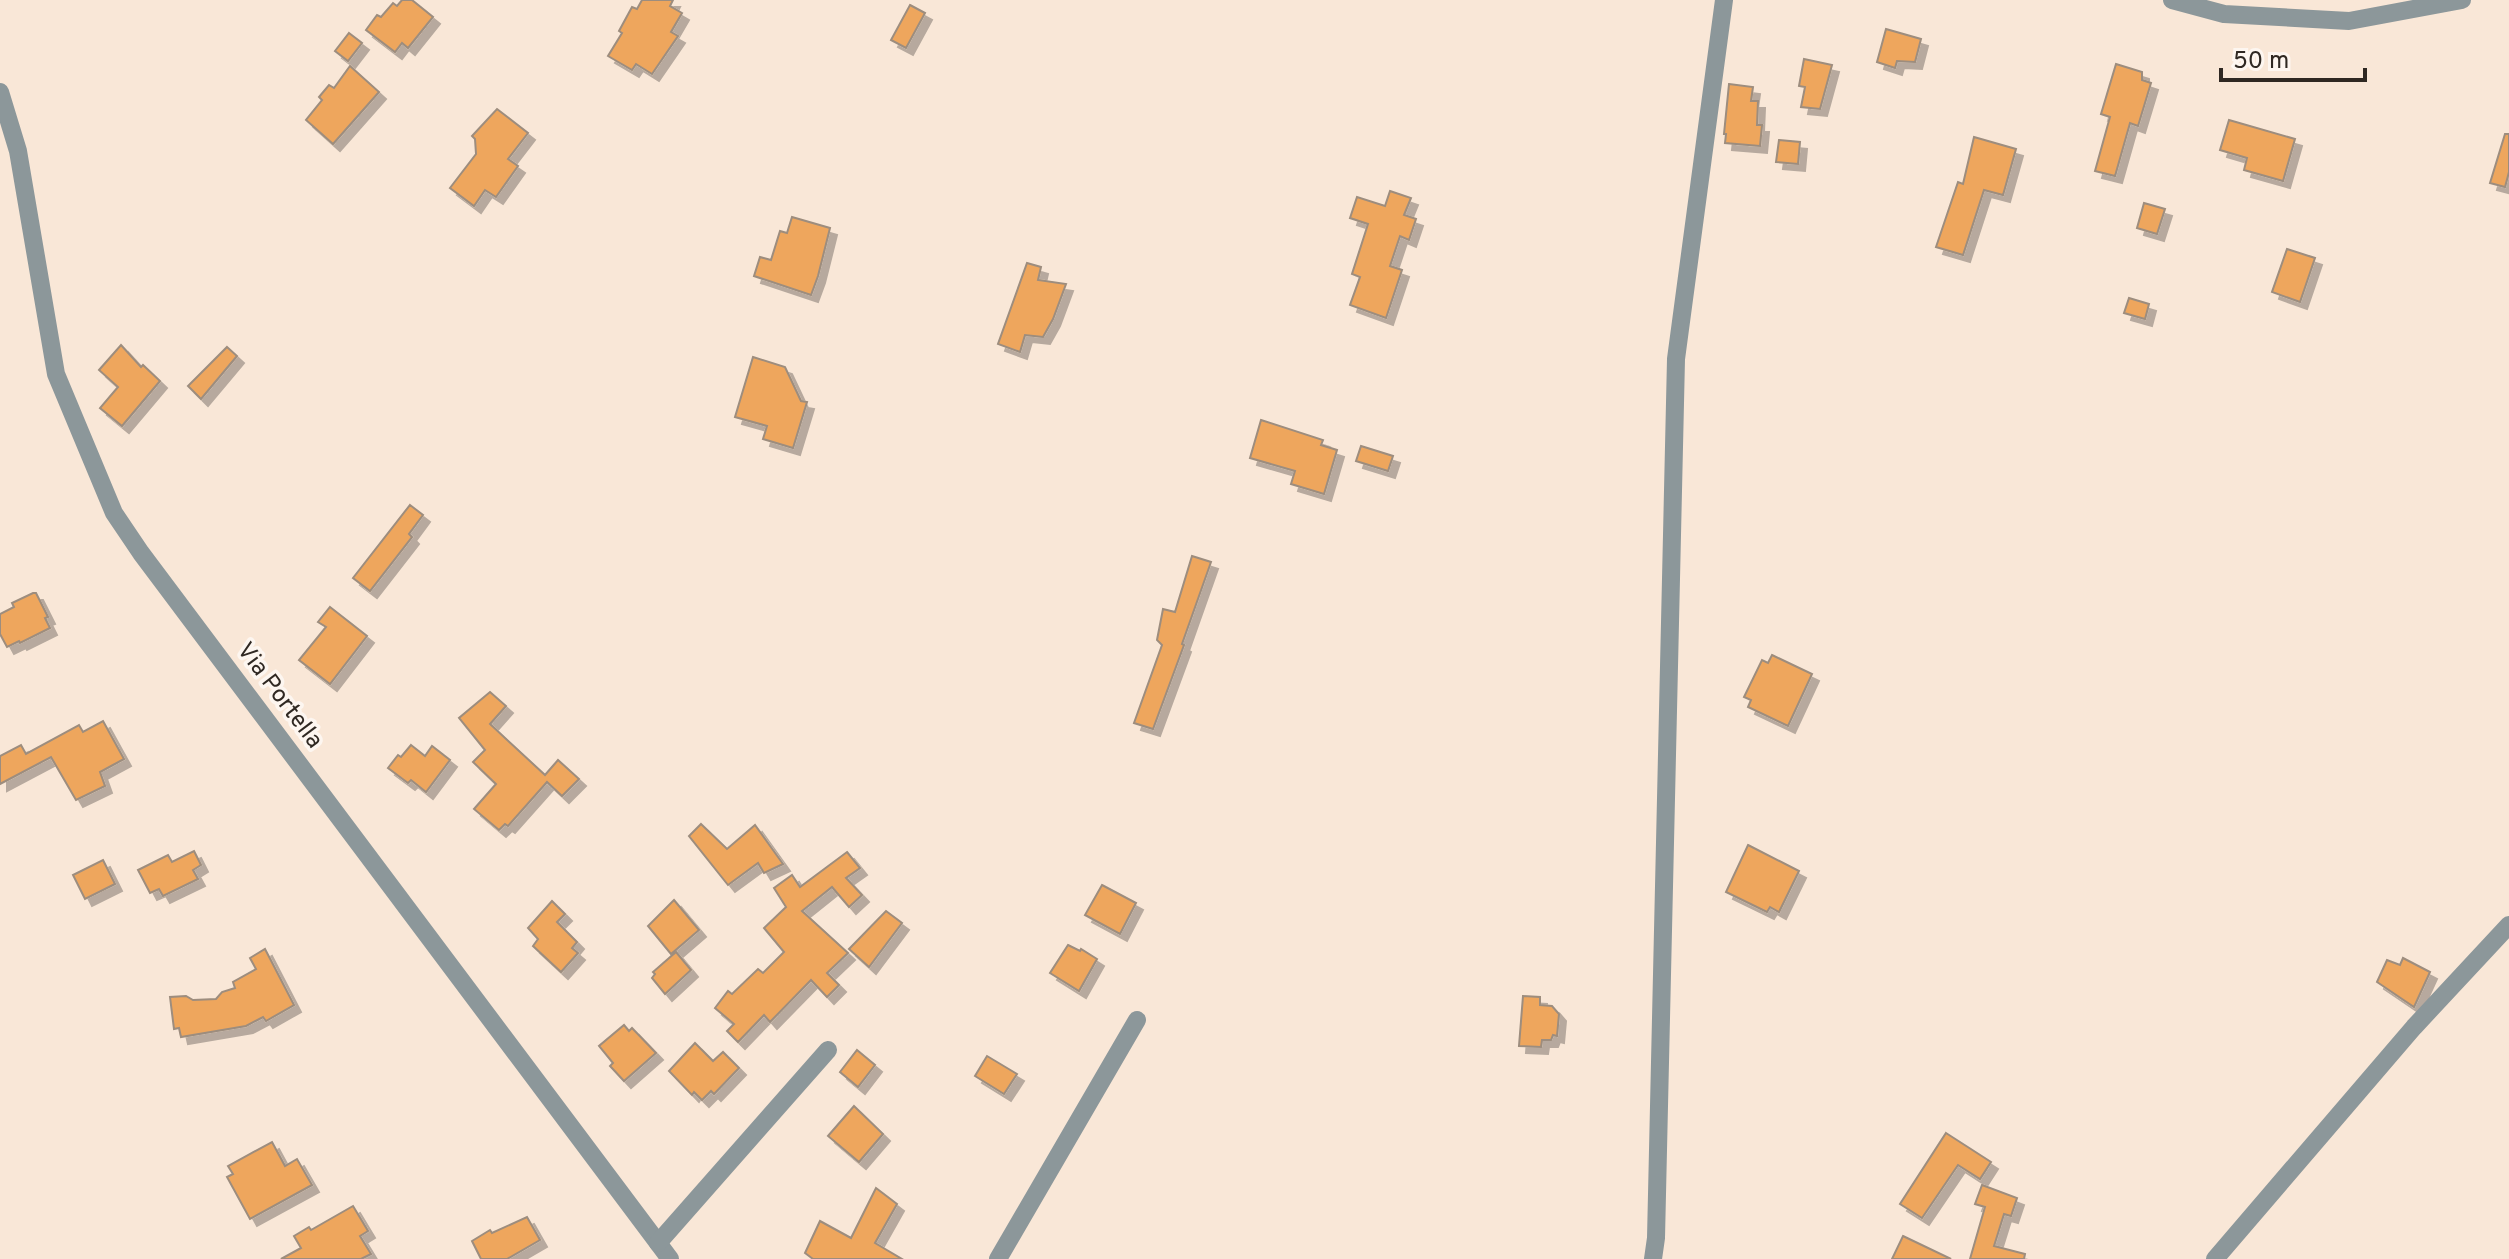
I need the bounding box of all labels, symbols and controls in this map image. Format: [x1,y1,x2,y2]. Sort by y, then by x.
scale bar [2221,32,2365,82]
text: 50 m [2233,47,2289,77]
street label: Via Portella [229,637,329,755]

